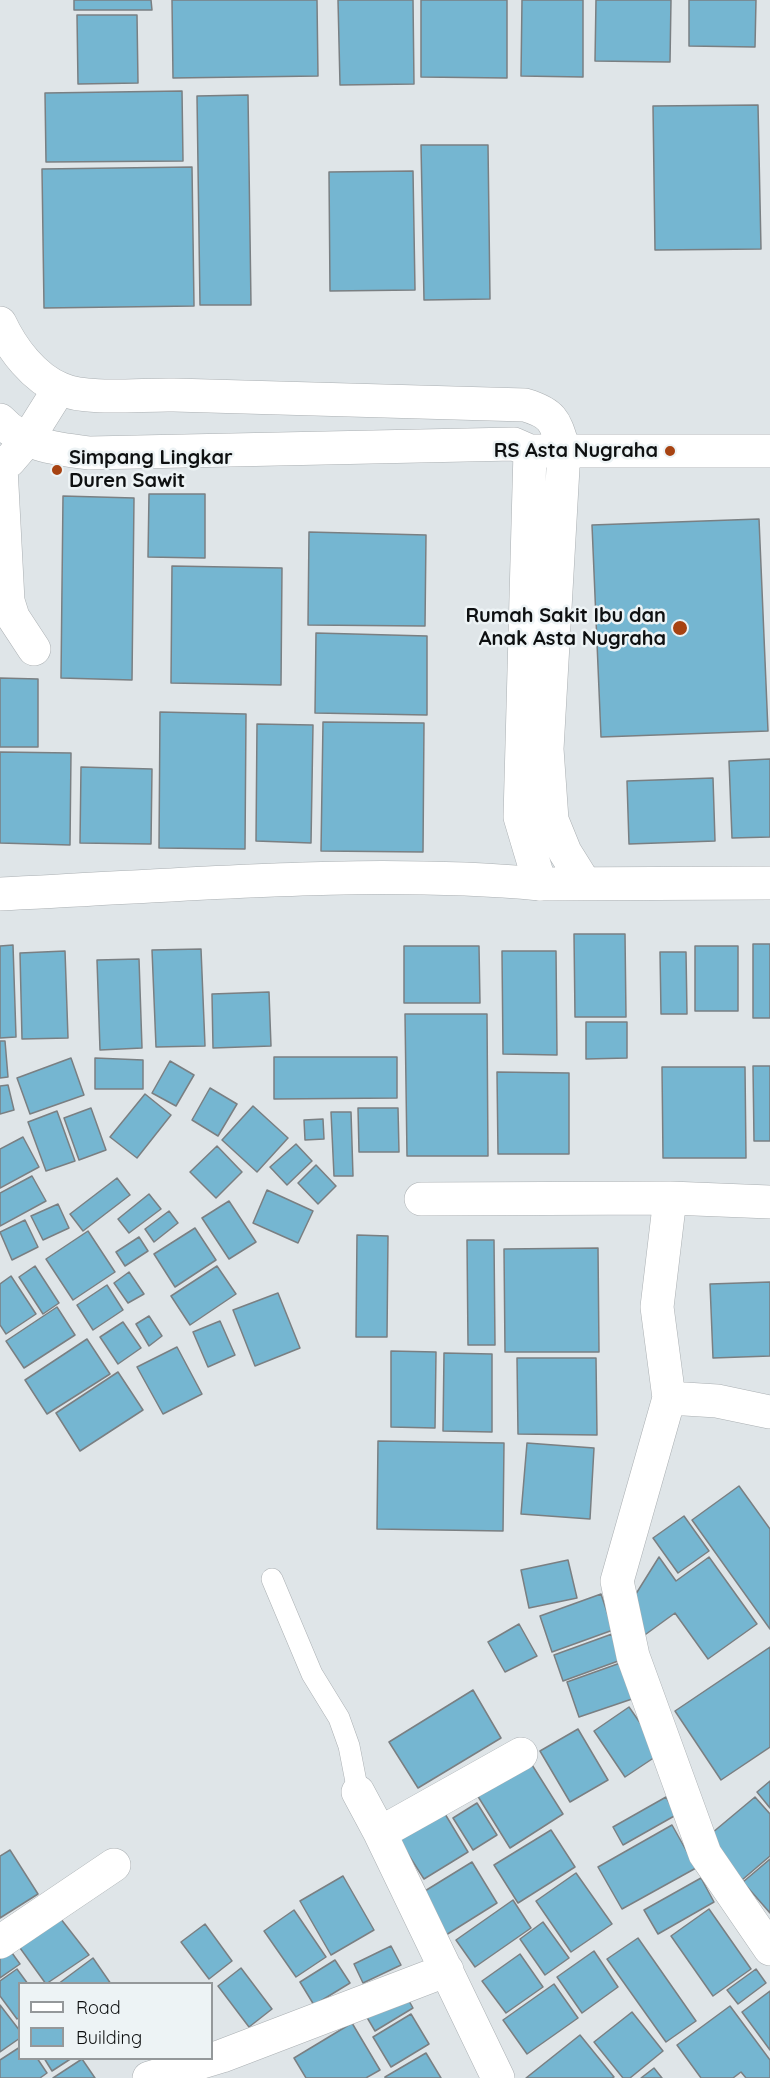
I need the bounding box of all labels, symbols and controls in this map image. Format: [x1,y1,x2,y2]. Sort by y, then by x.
place label: RS Asta Nugraha [494,439,658,463]
marker: RS Asta Nugraha [663,444,677,458]
place label: Simpang Lingkar Duren Sawit [69,446,233,493]
marker: Simpang Lingkar Duren Sawit [50,463,64,477]
place label: Rumah Sakit Ibu dan Anak Asta Nugraha [466,604,666,651]
marker: Rumah Sakit Ibu dan Anak Asta Nugraha [671,619,689,637]
legend [18,1982,213,2060]
text: Road [76,1996,121,2019]
text: Building [76,2026,142,2049]

